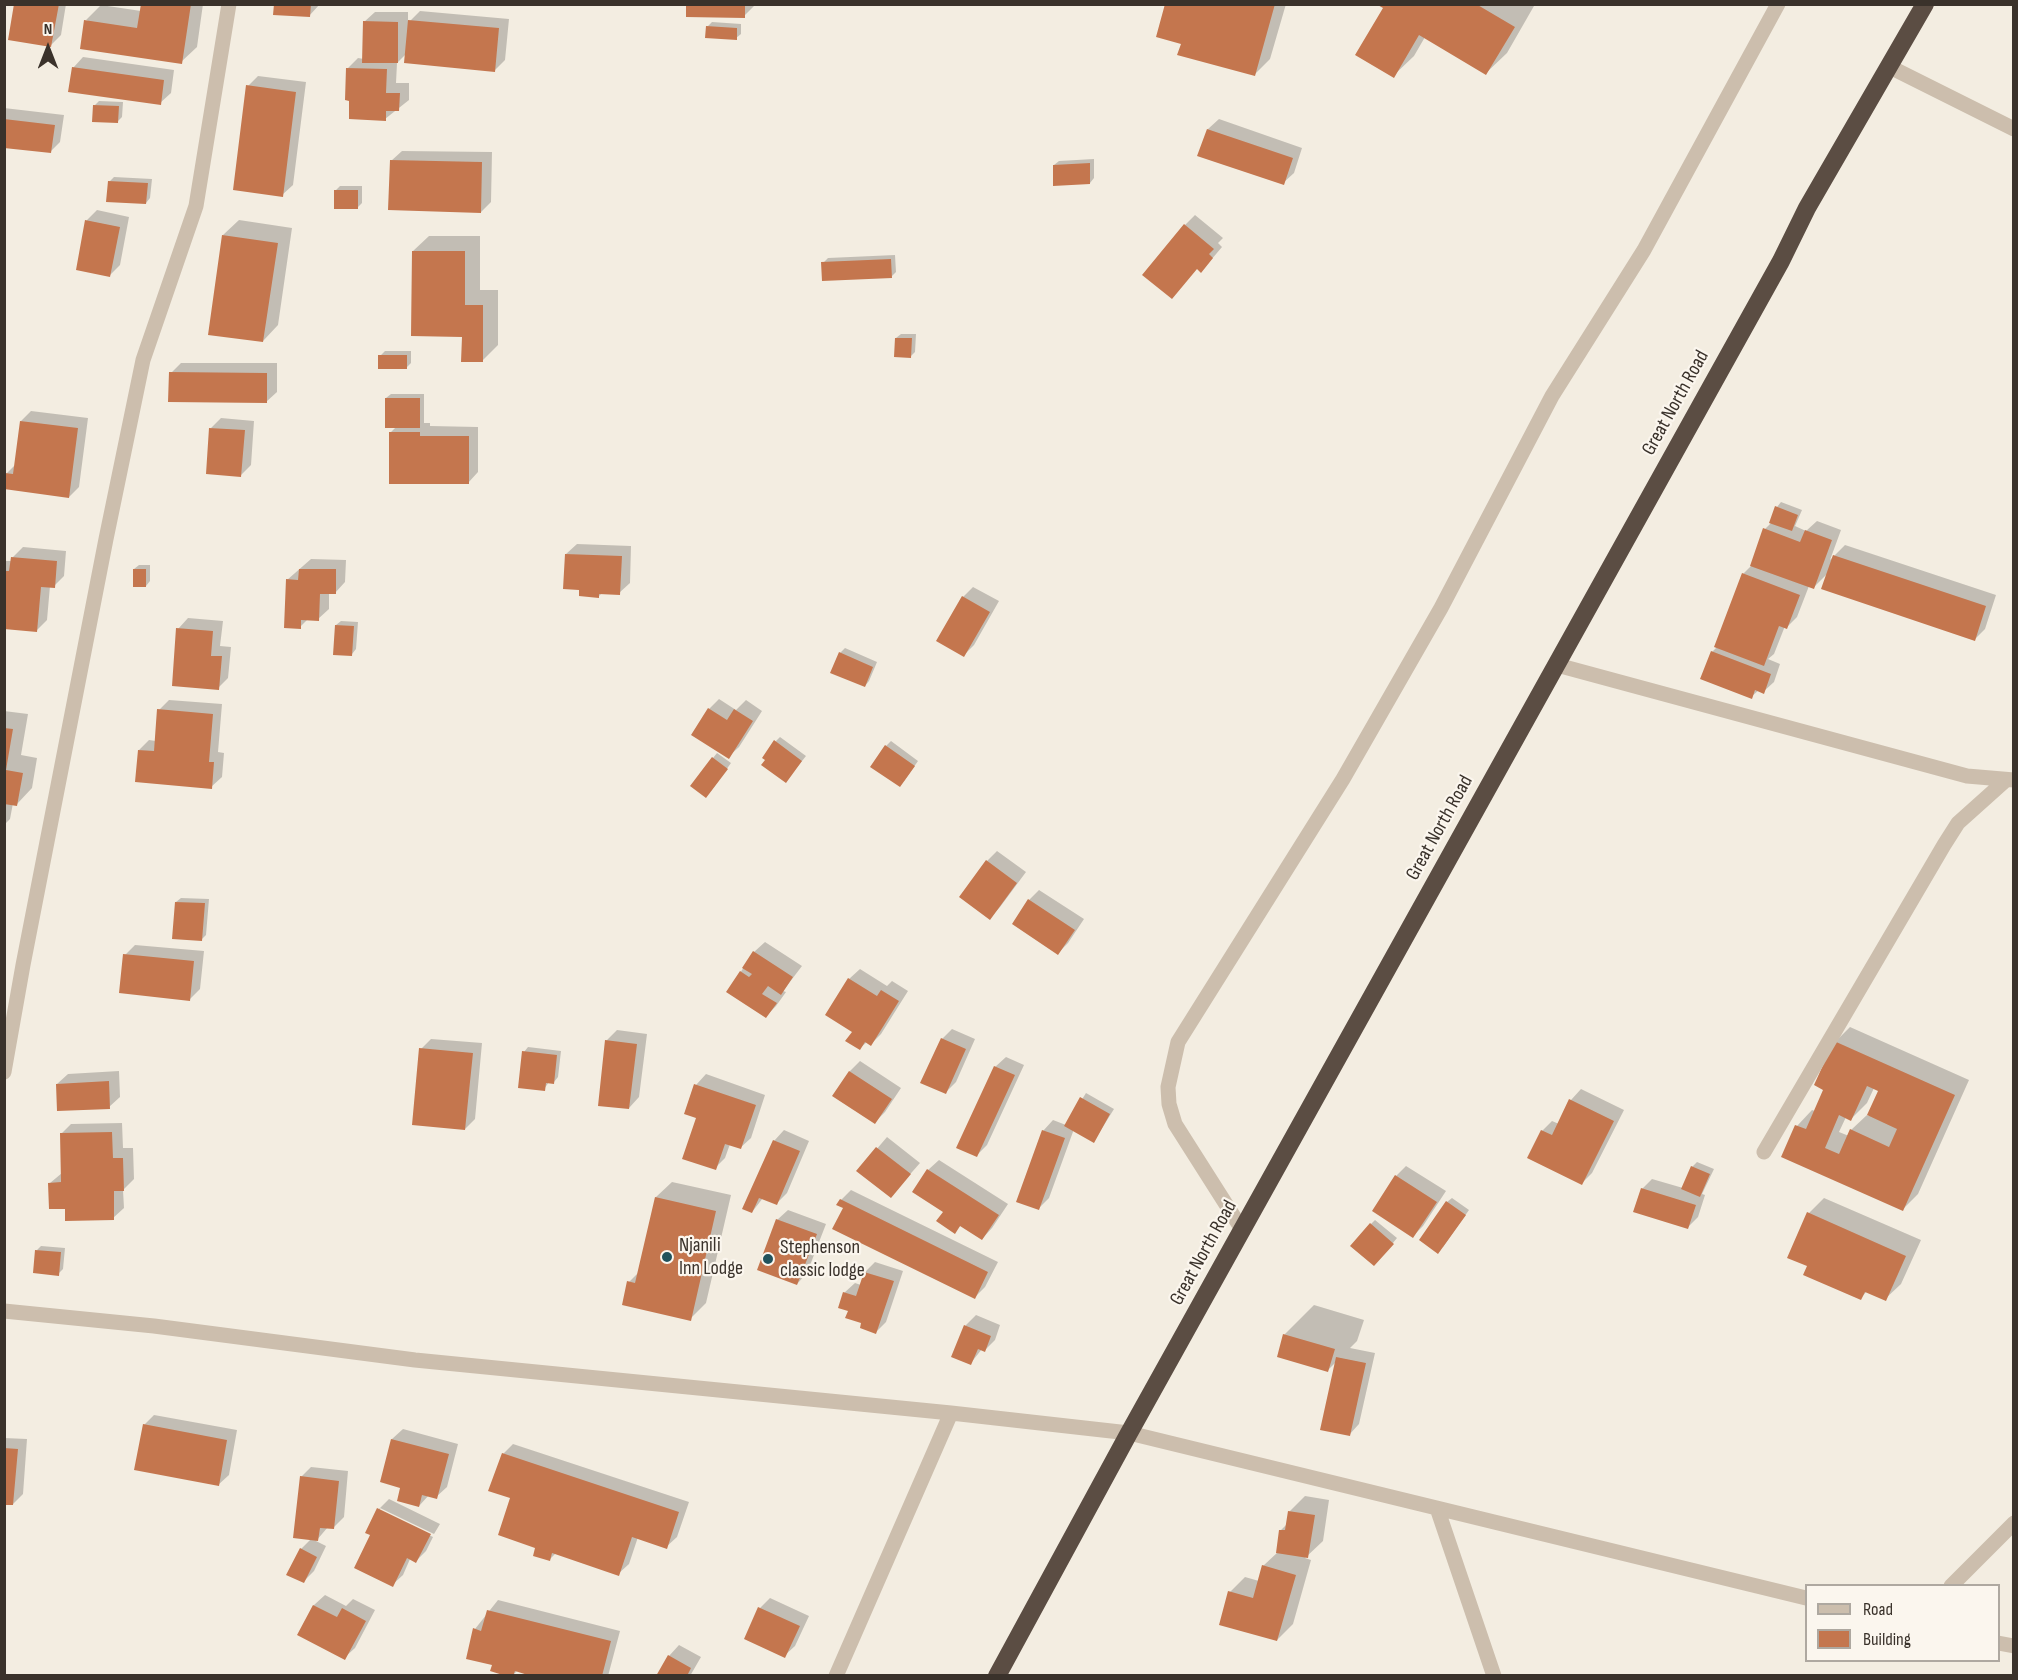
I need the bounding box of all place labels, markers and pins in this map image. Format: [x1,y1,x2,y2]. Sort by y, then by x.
place label: Njanili Inn Lodge [679,1234,743,1281]
place label: Stephenson classic lodge [780,1236,865,1283]
marker: Njanili Inn Lodge [660,1250,674,1264]
marker: Stephenson classic lodge [761,1252,775,1266]

